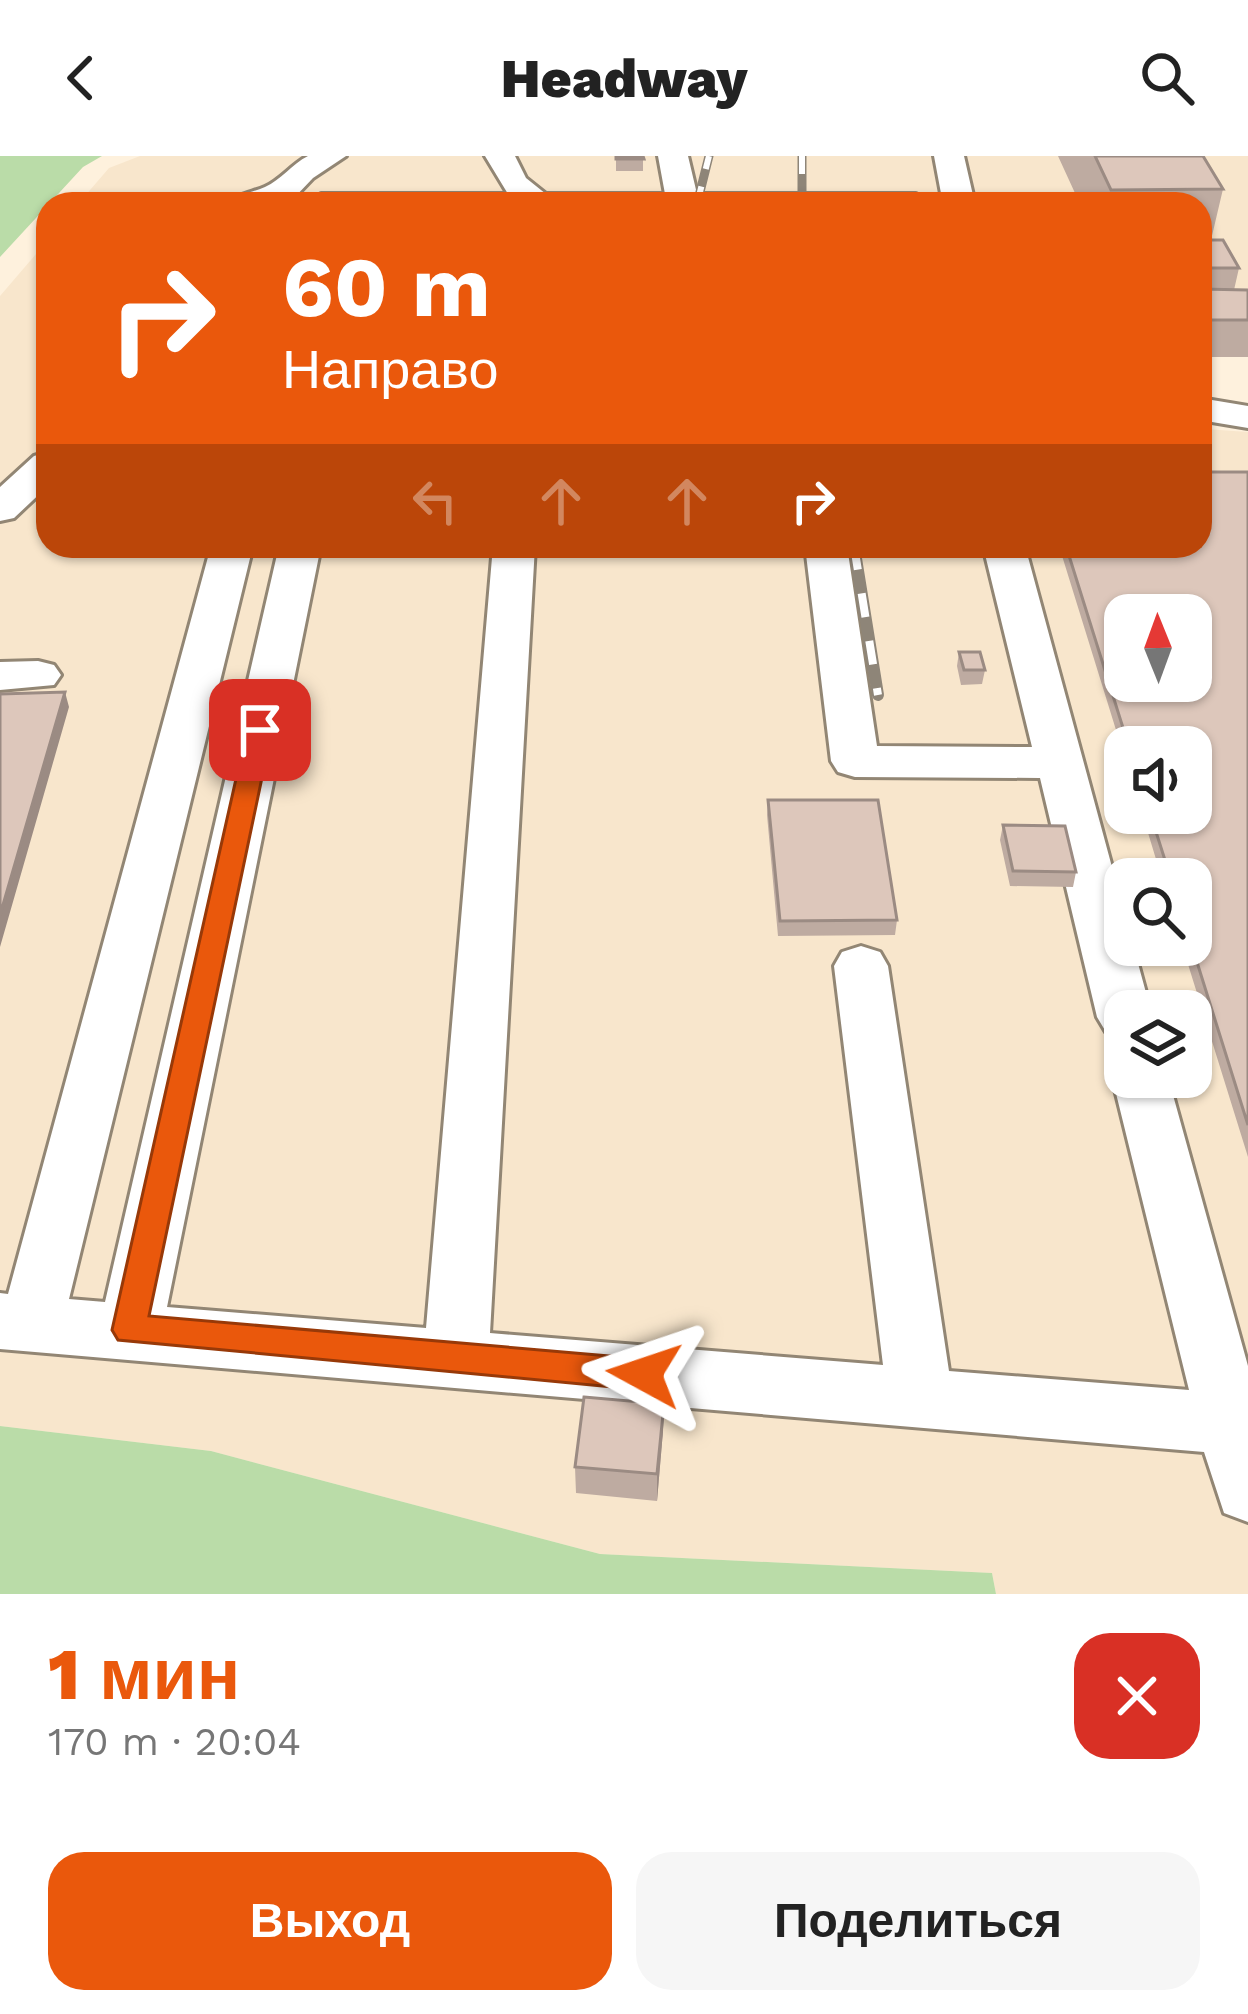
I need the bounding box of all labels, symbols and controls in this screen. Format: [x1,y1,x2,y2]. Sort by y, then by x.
icon: back [48,45,114,111]
icon: search [1134,45,1200,111]
text: Headway [500,47,748,110]
text: 60 m [282,238,491,336]
icon: right [84,240,240,396]
text: Направо [282,338,498,401]
icon: left [402,468,468,534]
icon: ahead [528,468,594,534]
icon: ahead [654,468,720,534]
icon: right [780,468,846,534]
north arrow [1104,594,1212,702]
map controls [1104,594,1212,1098]
pin [209,679,311,781]
icon: arrive [227,697,293,763]
button: sound [1104,726,1212,834]
button: search [1104,858,1212,966]
button: layers [1104,990,1212,1098]
position arrow [581,1311,707,1437]
text: 1 мин [48,1632,240,1716]
button: close [1074,1633,1200,1759]
text: 170 m · 20:04 [48,1719,301,1764]
button: Выход [48,1852,612,1990]
button: Поделиться [636,1852,1200,1990]

